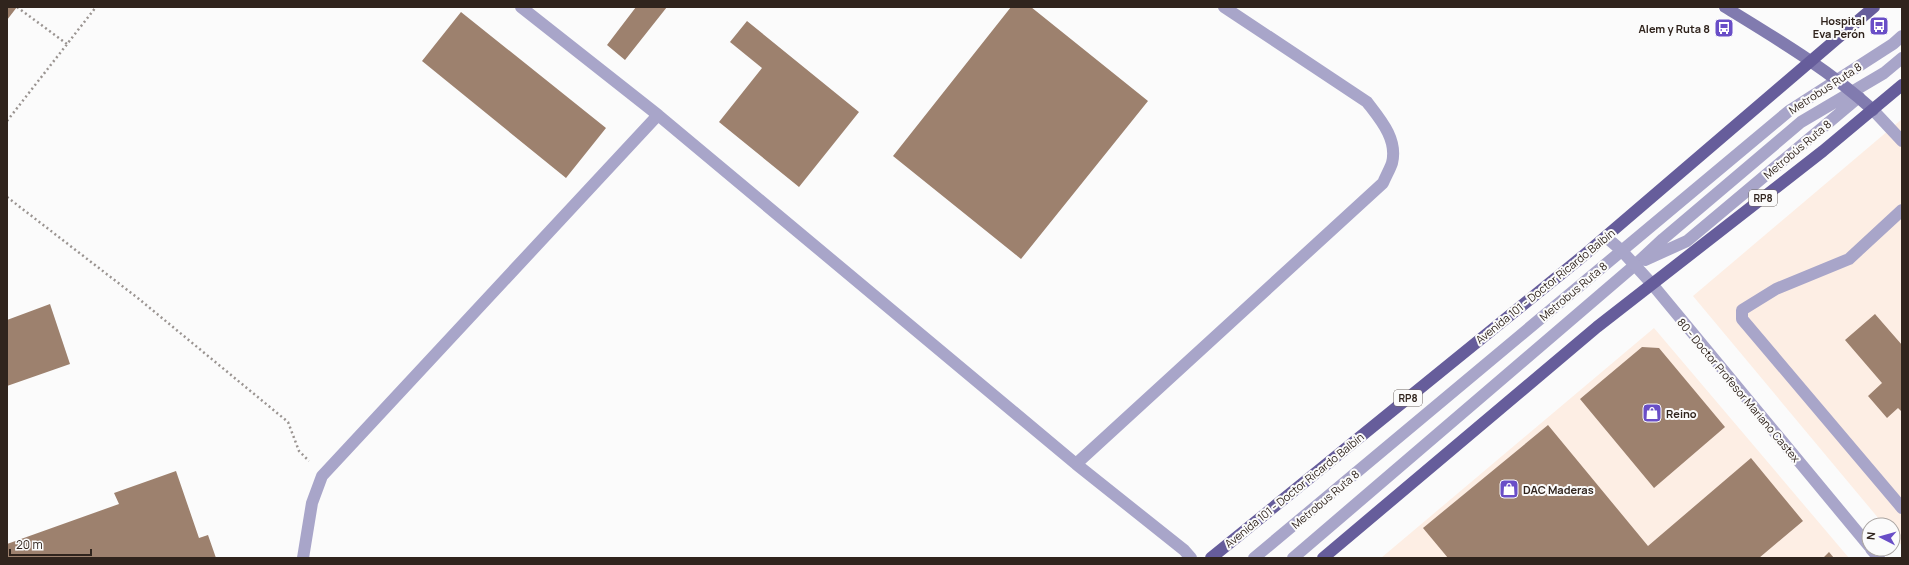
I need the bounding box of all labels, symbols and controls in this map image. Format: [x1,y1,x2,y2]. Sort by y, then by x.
place label: Hospital Eva Perón [1813,13,1865,41]
bus stop icon: Hospital Eva Perón [1868,15,1890,37]
bus stop icon: Alem y Ruta 8 [1713,17,1735,39]
place label: Alem y Ruta 8 [1638,21,1710,36]
street label: Metrobus Ruta 8 [1786,59,1864,117]
street label: Metrobús Ruta 8 [1760,116,1834,182]
road number: RP8 [1749,190,1777,206]
street label: Avenida 101 - Doctor Ricardo Balbín [1472,225,1618,347]
street label: Metrobus Ruta 8 [1536,258,1610,324]
street label: 80 - Doctor Profesor Mariano Castex [1674,315,1804,465]
road number: RP8 [1394,390,1422,406]
shop icon: Reino [1641,402,1663,424]
place label: Reino [1666,406,1697,421]
street label: Avenida 101 - Doctor Ricardo Balbín [1221,429,1367,551]
street label: Metrobus Ruta 8 [1288,466,1362,532]
shop icon: DAC Maderas [1498,478,1520,500]
place label: DAC Maderas [1523,482,1594,497]
north arrow [1861,517,1901,557]
scale bar [10,531,91,557]
text: N [1863,531,1878,541]
text: 20 m [16,536,43,553]

